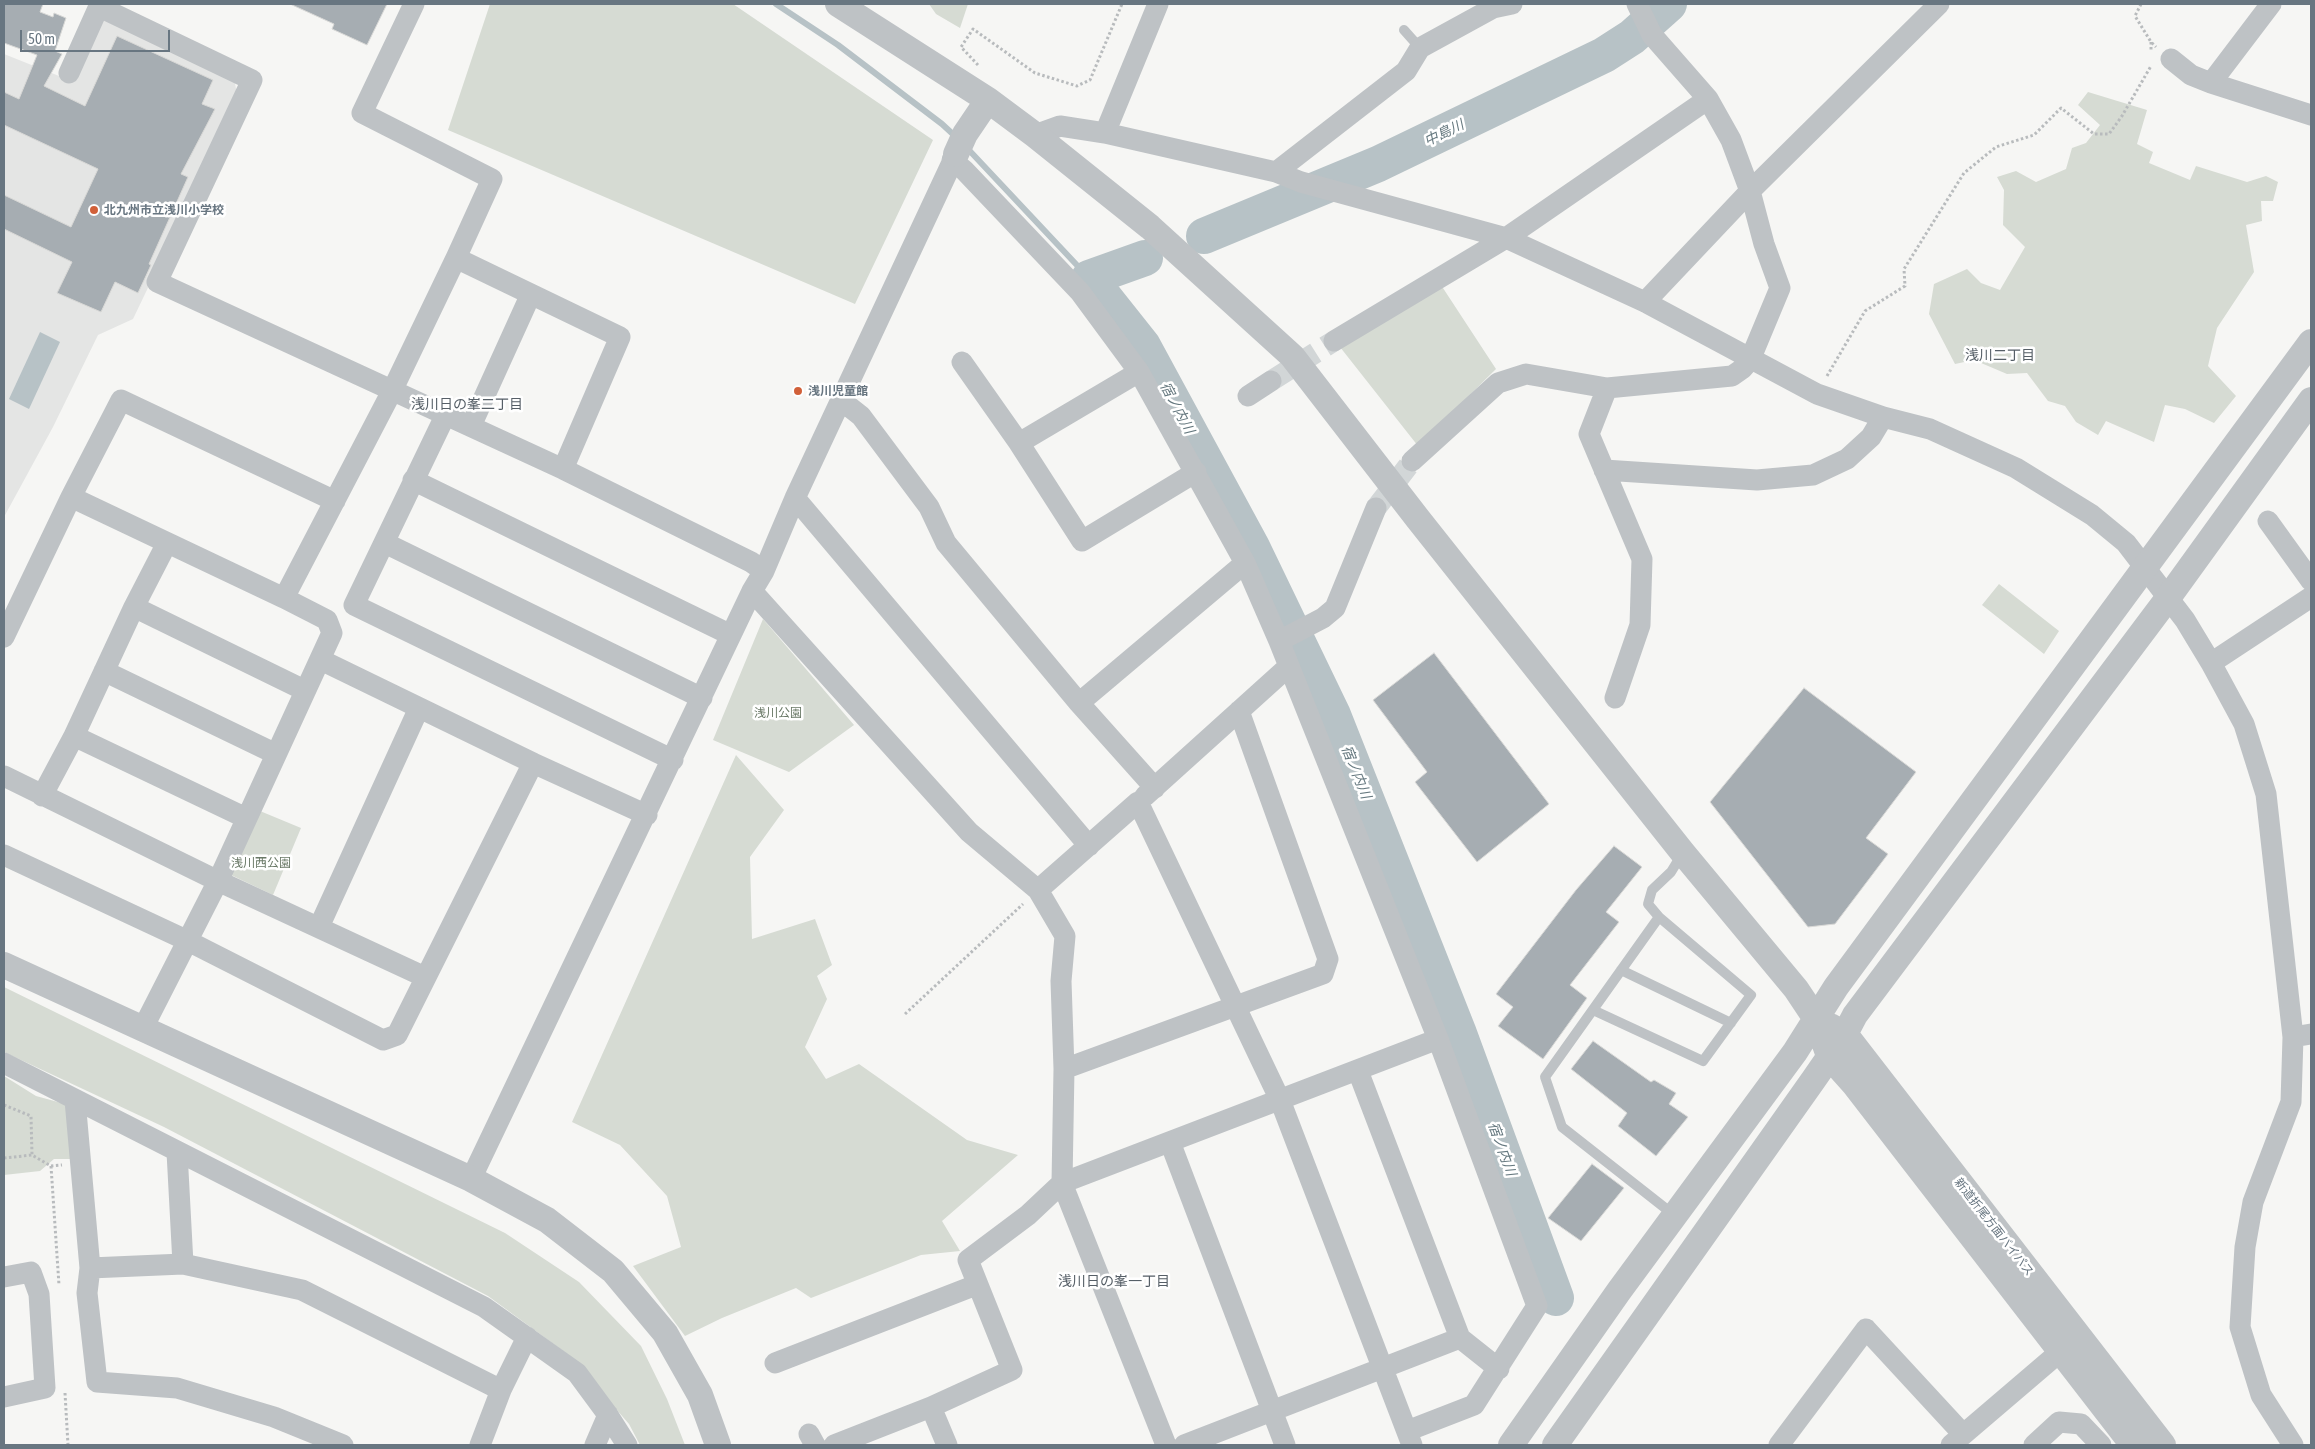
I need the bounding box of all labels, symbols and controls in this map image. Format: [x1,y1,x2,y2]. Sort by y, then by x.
scale bar [22,20,172,52]
text: 50 m [28,30,55,47]
water label: 中島川 [1421,116,1467,150]
place label: 北九州市立浅川小学校 [104,203,224,217]
marker: 北九州市立浅川小学校 [88,204,100,216]
district label: 浅川二丁目 [1965,348,2035,364]
water label: 宿ノ内川 [1156,379,1198,437]
place label: 浅川児童館 [808,384,868,398]
marker: 浅川児童館 [792,385,804,397]
district label: 浅川日の峯二丁目 [411,397,523,413]
park label: 浅川公園 [754,706,802,720]
water label: 宿ノ内川 [1338,743,1374,801]
park label: 浅川西公園 [231,856,291,870]
water label: 宿ノ内川 [1485,1120,1519,1178]
street label: 新道折尾方面バイパス [1951,1175,2037,1279]
district label: 浅川日の峯一丁目 [1058,1274,1170,1290]

